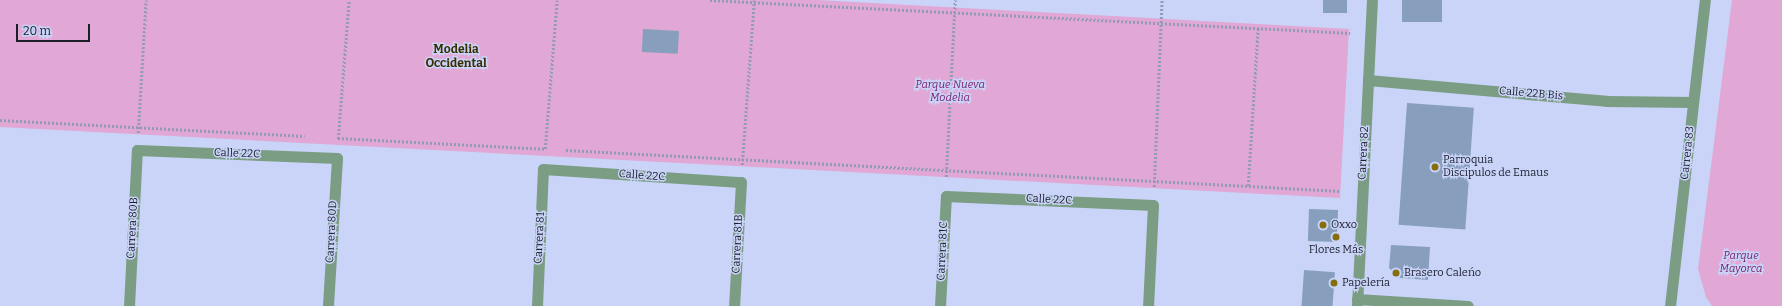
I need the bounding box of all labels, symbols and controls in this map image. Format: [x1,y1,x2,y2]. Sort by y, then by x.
scale bar [18,16,92,42]
text: 20 m [23,24,51,38]
district label: Modelia Occidental [425,43,487,71]
park label: Parque Nueva Modelia [915,79,985,105]
street label: Calle 22B Bis [1498,85,1564,103]
street label: Carrera 82 [1356,126,1372,180]
street label: Carrera 83 [1679,126,1697,180]
street label: Calle 22C [214,147,260,161]
place label: Parroquia Discipulos de Emaus [1443,154,1548,180]
marker: Parroquia Discipulos de Emaus [1430,162,1440,172]
street label: Calle 22C [618,168,666,184]
street label: Calle 22C [1025,192,1073,208]
street label: Carrera 80B [125,197,141,259]
street label: Carrera 80D [324,200,340,264]
street label: Carrera 81 [532,212,548,264]
street label: Carrera 81B [730,214,746,274]
place label: Oxxo [1331,218,1357,232]
marker: Oxxo [1318,220,1328,230]
street label: Carrera 81C [935,221,951,281]
marker: Flores Más [1331,232,1341,242]
place label: Flores Más [1309,243,1363,257]
park label: Parque Mayorca [1720,250,1762,276]
place label: Brasero Caleńo [1404,266,1481,280]
marker: Brasero Caleńo [1391,268,1401,278]
place label: Papelería [1342,276,1390,290]
marker: Papelería [1329,278,1339,288]

